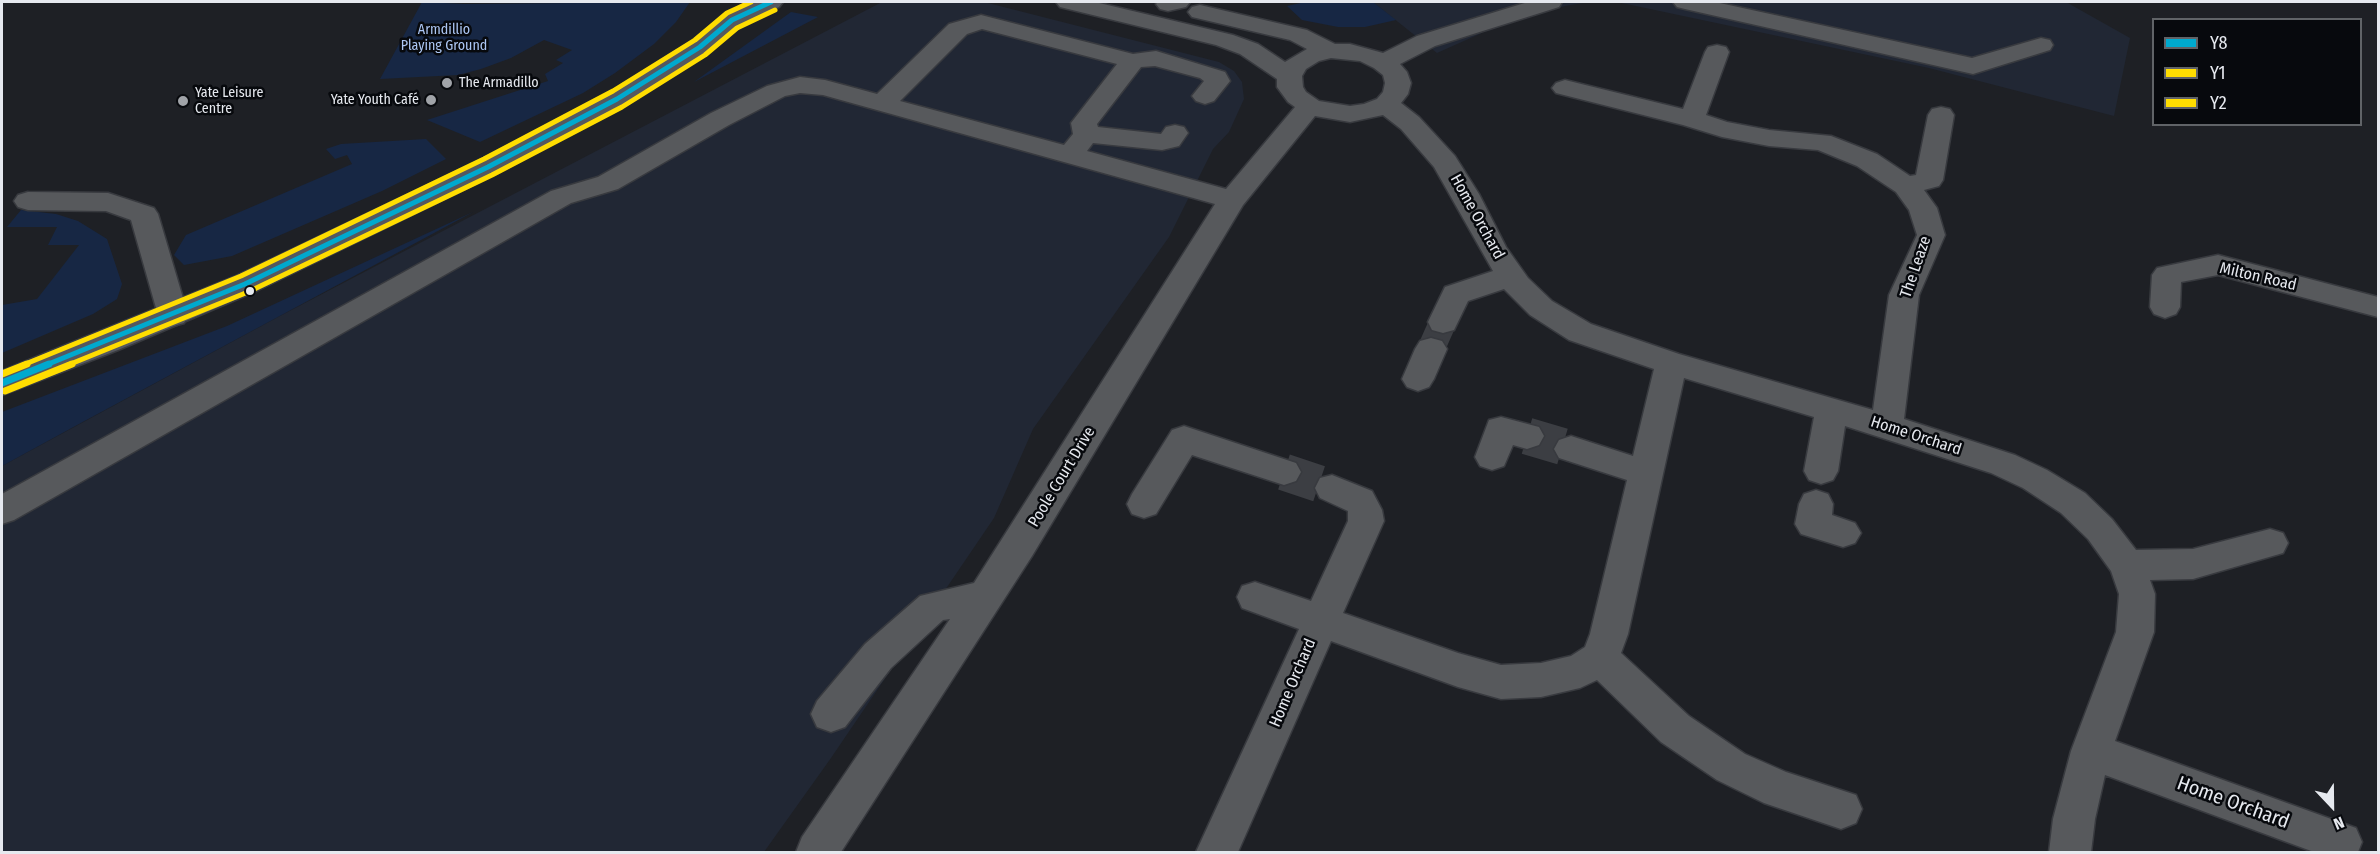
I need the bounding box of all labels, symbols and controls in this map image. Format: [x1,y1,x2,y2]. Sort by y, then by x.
legend [2152,18,2362,126]
park label: Armdillio Playing Ground [401,22,487,54]
text: Y8 [2210,32,2227,54]
text: Y1 [2210,62,2226,84]
place label: The Armadillo [459,75,539,91]
marker: The Armadillo [440,76,454,90]
place label: Yate Leisure Centre [195,85,263,118]
place label: Yate Youth Café [331,92,419,108]
text: Y2 [2210,92,2227,114]
marker: Yate Youth Café [424,93,438,107]
marker: Yate Leisure Centre [176,94,190,108]
street label: Home Orchard [1446,171,1508,263]
street label: The Leaze [1897,234,1935,300]
street label: Milton Road [2218,259,2298,295]
unlabelled marker [244,285,256,297]
street label: Home Orchard [1868,412,1964,460]
street label: Poole Court Drive [1025,423,1099,531]
street label: Home Orchard [1266,636,1320,730]
street label: Home Orchard [2174,772,2292,834]
north arrow [2302,776,2362,836]
text: N [2331,813,2347,834]

